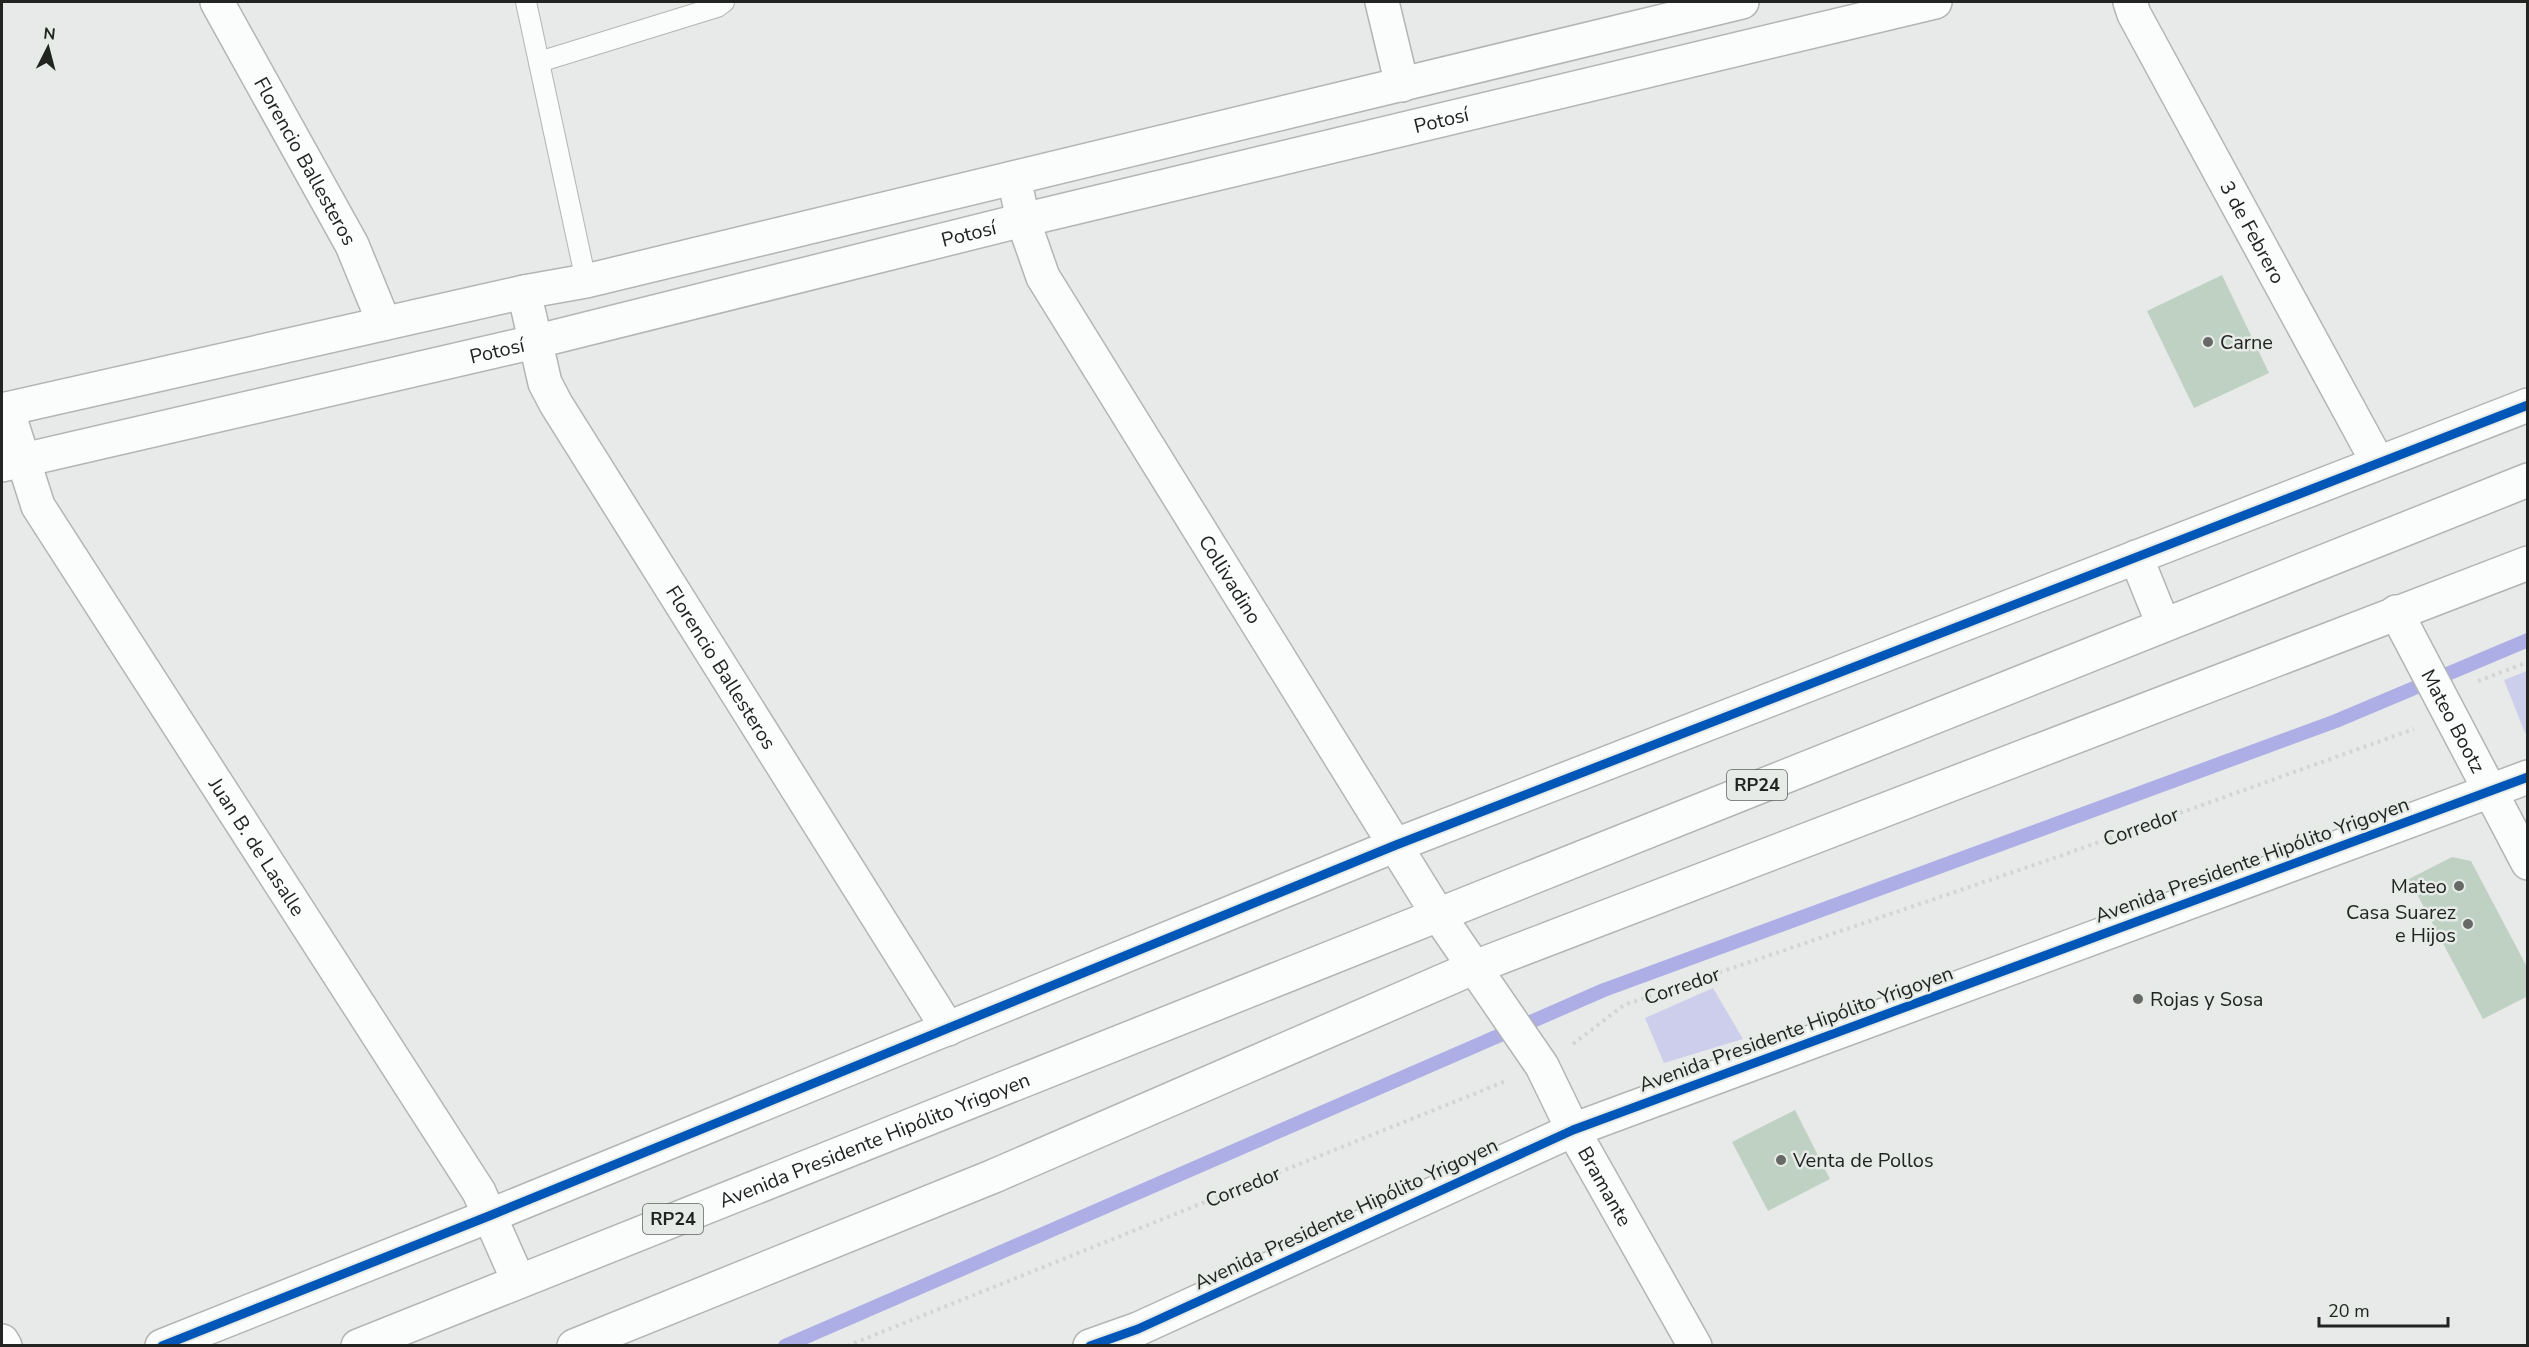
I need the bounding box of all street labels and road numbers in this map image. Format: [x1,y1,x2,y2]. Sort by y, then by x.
street label: Florencio Ballesteros [248,72,363,250]
street label: Potosí [1411,100,1473,140]
street label: 3 de Febrero [2214,176,2292,288]
street label: Potosí [938,213,1000,253]
street label: Potosí [467,331,528,370]
street label: Collivadino [1193,530,1268,629]
street label: Florencio Ballesteros [660,580,783,754]
street label: Mateo Bootz [2415,664,2492,777]
road number: RP24 [1727,770,1787,800]
street label: Juan B. de Lasalle [202,772,312,921]
street label: Avenida Presidente Hipólito Yrigoyen [2091,790,2413,930]
street label: Corredor [2099,801,2183,853]
street label: Avenida Presidente Hipólito Yrigoyen [1635,959,1957,1099]
street label: Corredor [1640,960,1724,1012]
street label: Avenida Presidente Hipólito Yrigoyen [715,1066,1034,1214]
street label: Avenida Presidente Hipólito Yrigoyen [1190,1132,1502,1296]
street label: Bramante [1572,1142,1638,1231]
street label: Corredor [1201,1160,1285,1214]
road number: RP24 [643,1204,703,1234]

